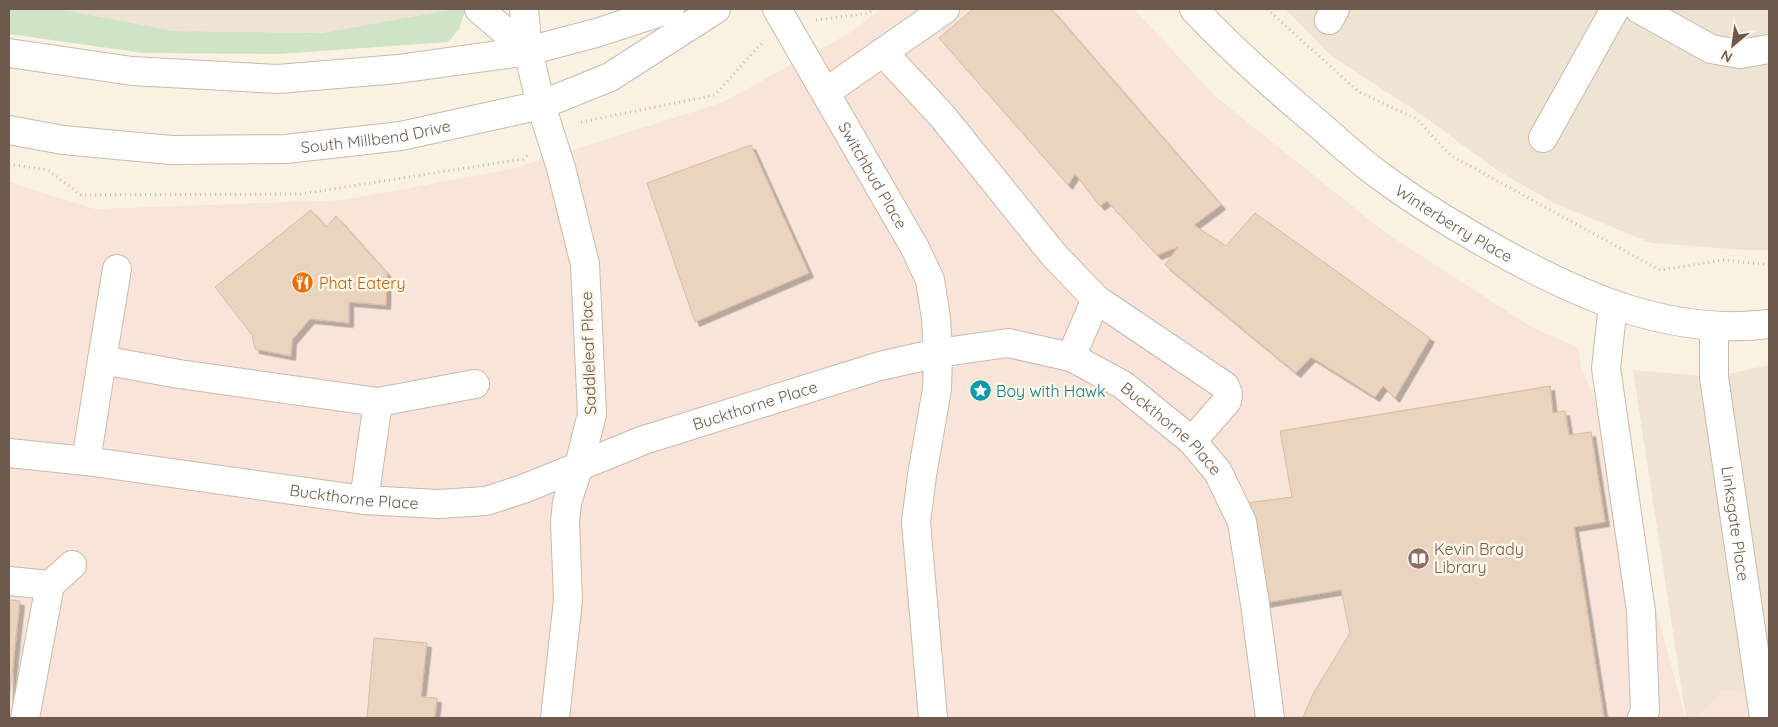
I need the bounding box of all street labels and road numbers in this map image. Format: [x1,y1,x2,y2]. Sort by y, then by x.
street label: South Millbend Drive [300,115,453,157]
street label: Switchbud Place [834,118,912,232]
street label: Winterberry Place [1392,180,1516,266]
street label: Saddleleaf Place [576,291,600,415]
street label: Buckthorne Place [690,376,820,434]
street label: Buckthorne Place [1117,377,1226,479]
street label: Linksgate Place [1717,465,1754,582]
street label: Buckthorne Place [288,480,419,513]

